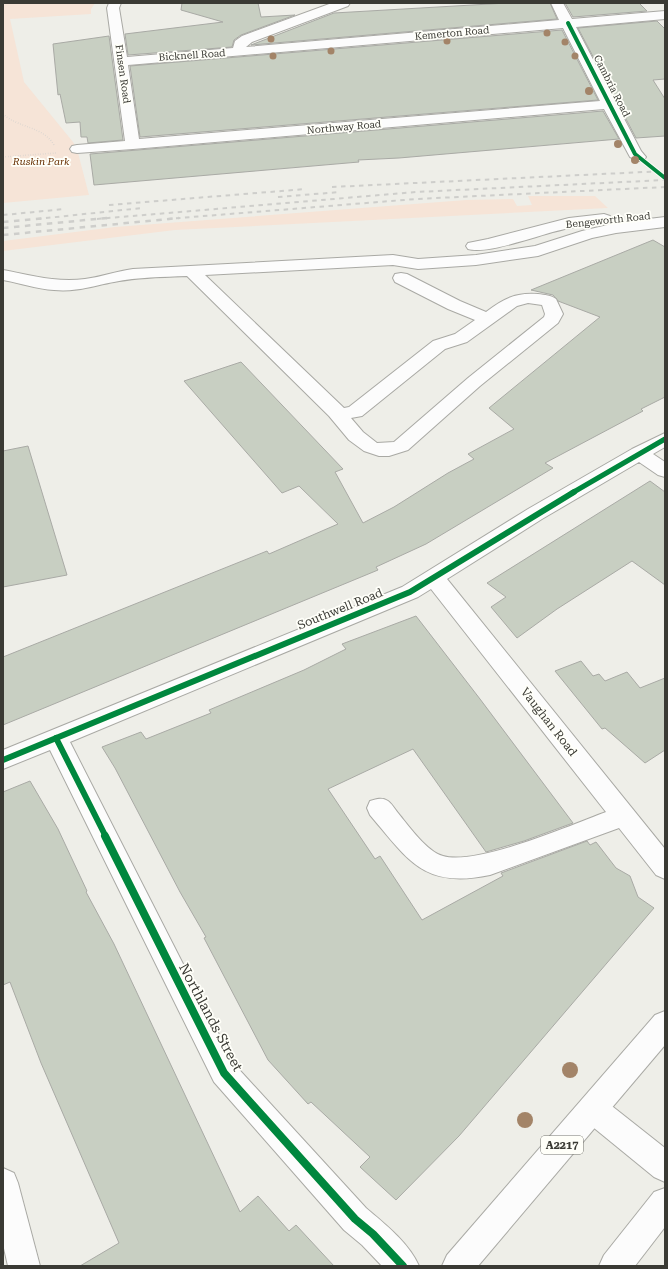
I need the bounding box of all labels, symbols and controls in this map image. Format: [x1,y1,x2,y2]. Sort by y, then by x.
street label: Kemerton Road [414,24,490,42]
street label: Finsen Road [113,44,133,105]
street label: Bicknell Road [158,47,226,63]
street label: Cambria Road [592,53,633,119]
street label: Northway Road [306,118,382,136]
park label: Ruskin Park [12,156,70,167]
street label: Bengeworth Road [565,210,652,230]
street label: Southwell Road [295,585,385,632]
street label: Vaughan Road [518,685,580,759]
street label: Northlands Street [176,960,246,1074]
road number: A2217 [541,1136,583,1154]

